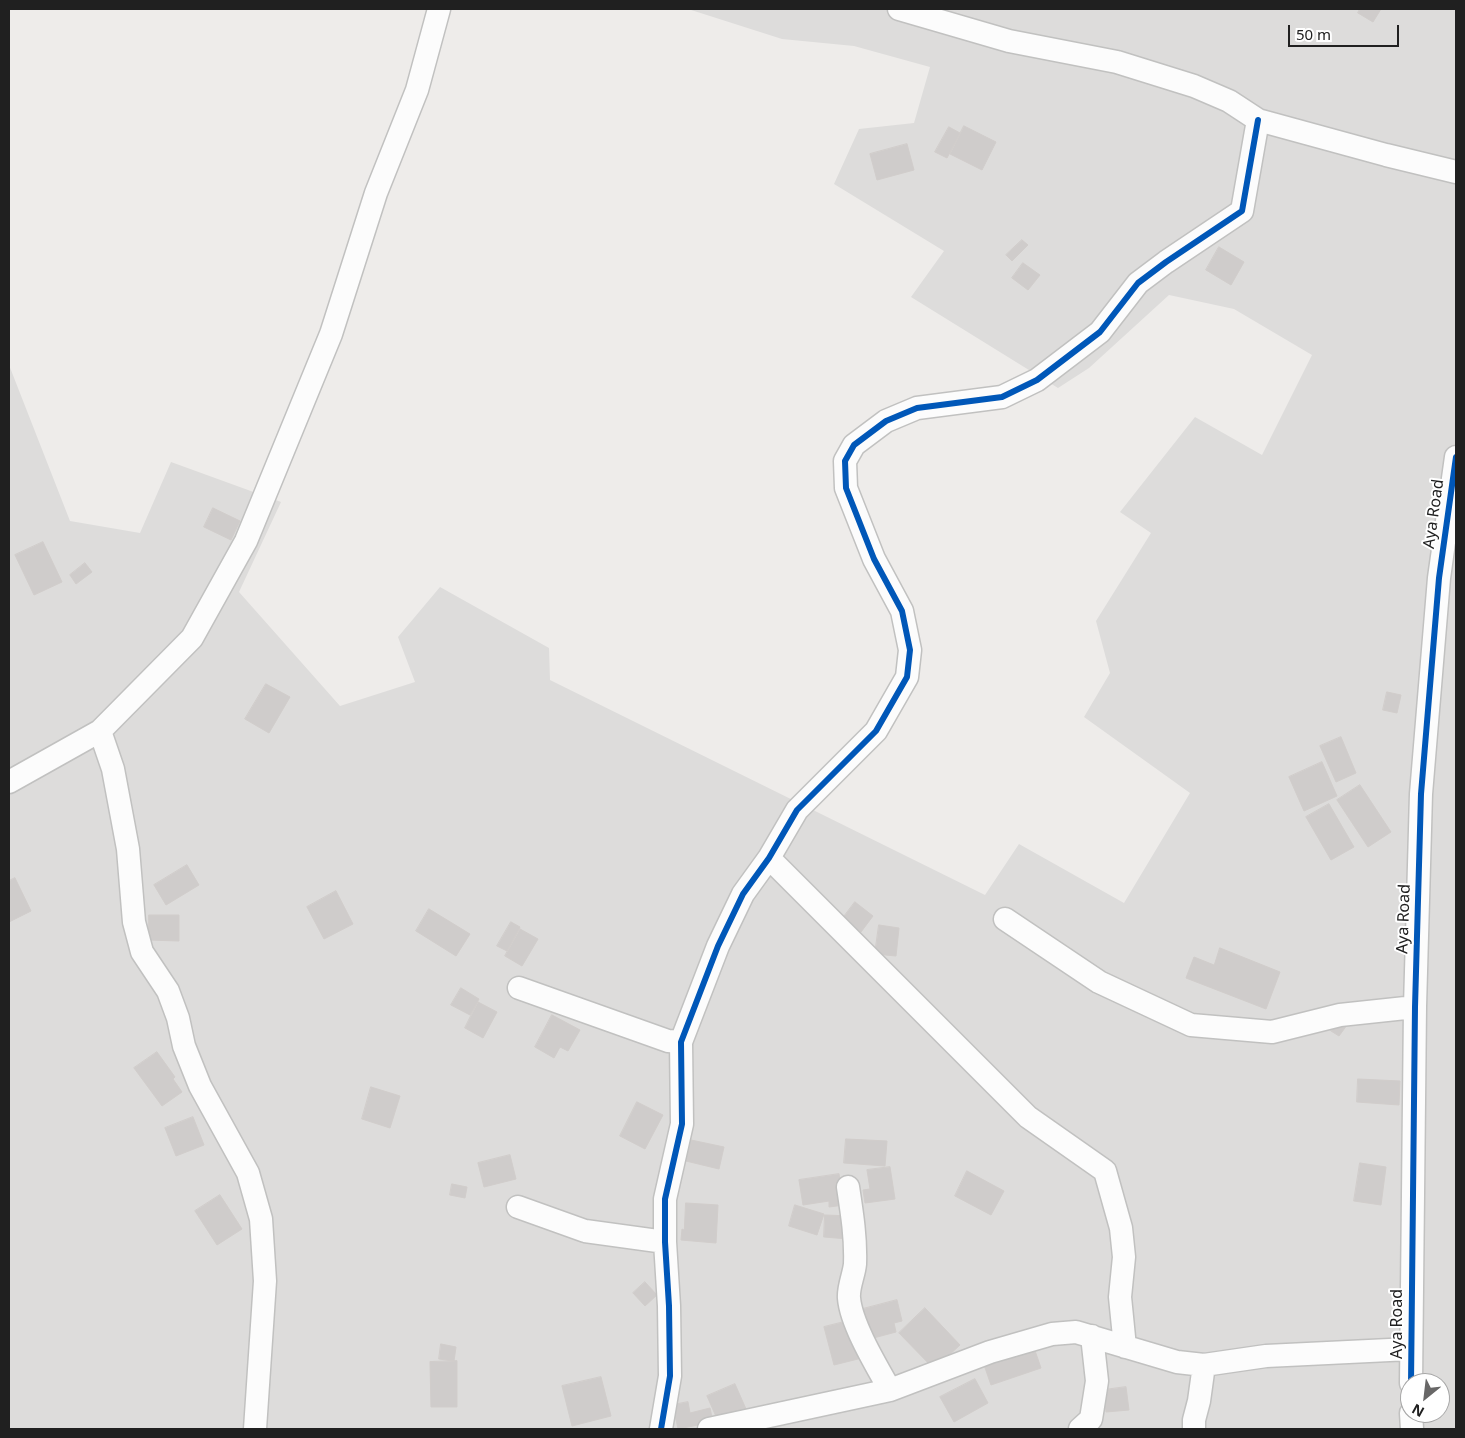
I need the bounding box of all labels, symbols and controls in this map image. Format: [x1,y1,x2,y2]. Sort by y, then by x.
scale bar [1290,15,1401,47]
text: 50 m [1296,24,1331,44]
street label: Aya Road [1420,478,1448,550]
street label: Aya Road [1393,884,1415,954]
street label: Aya Road [1387,1289,1407,1359]
north arrow [1400,1373,1450,1423]
text: N [1408,1400,1428,1422]

